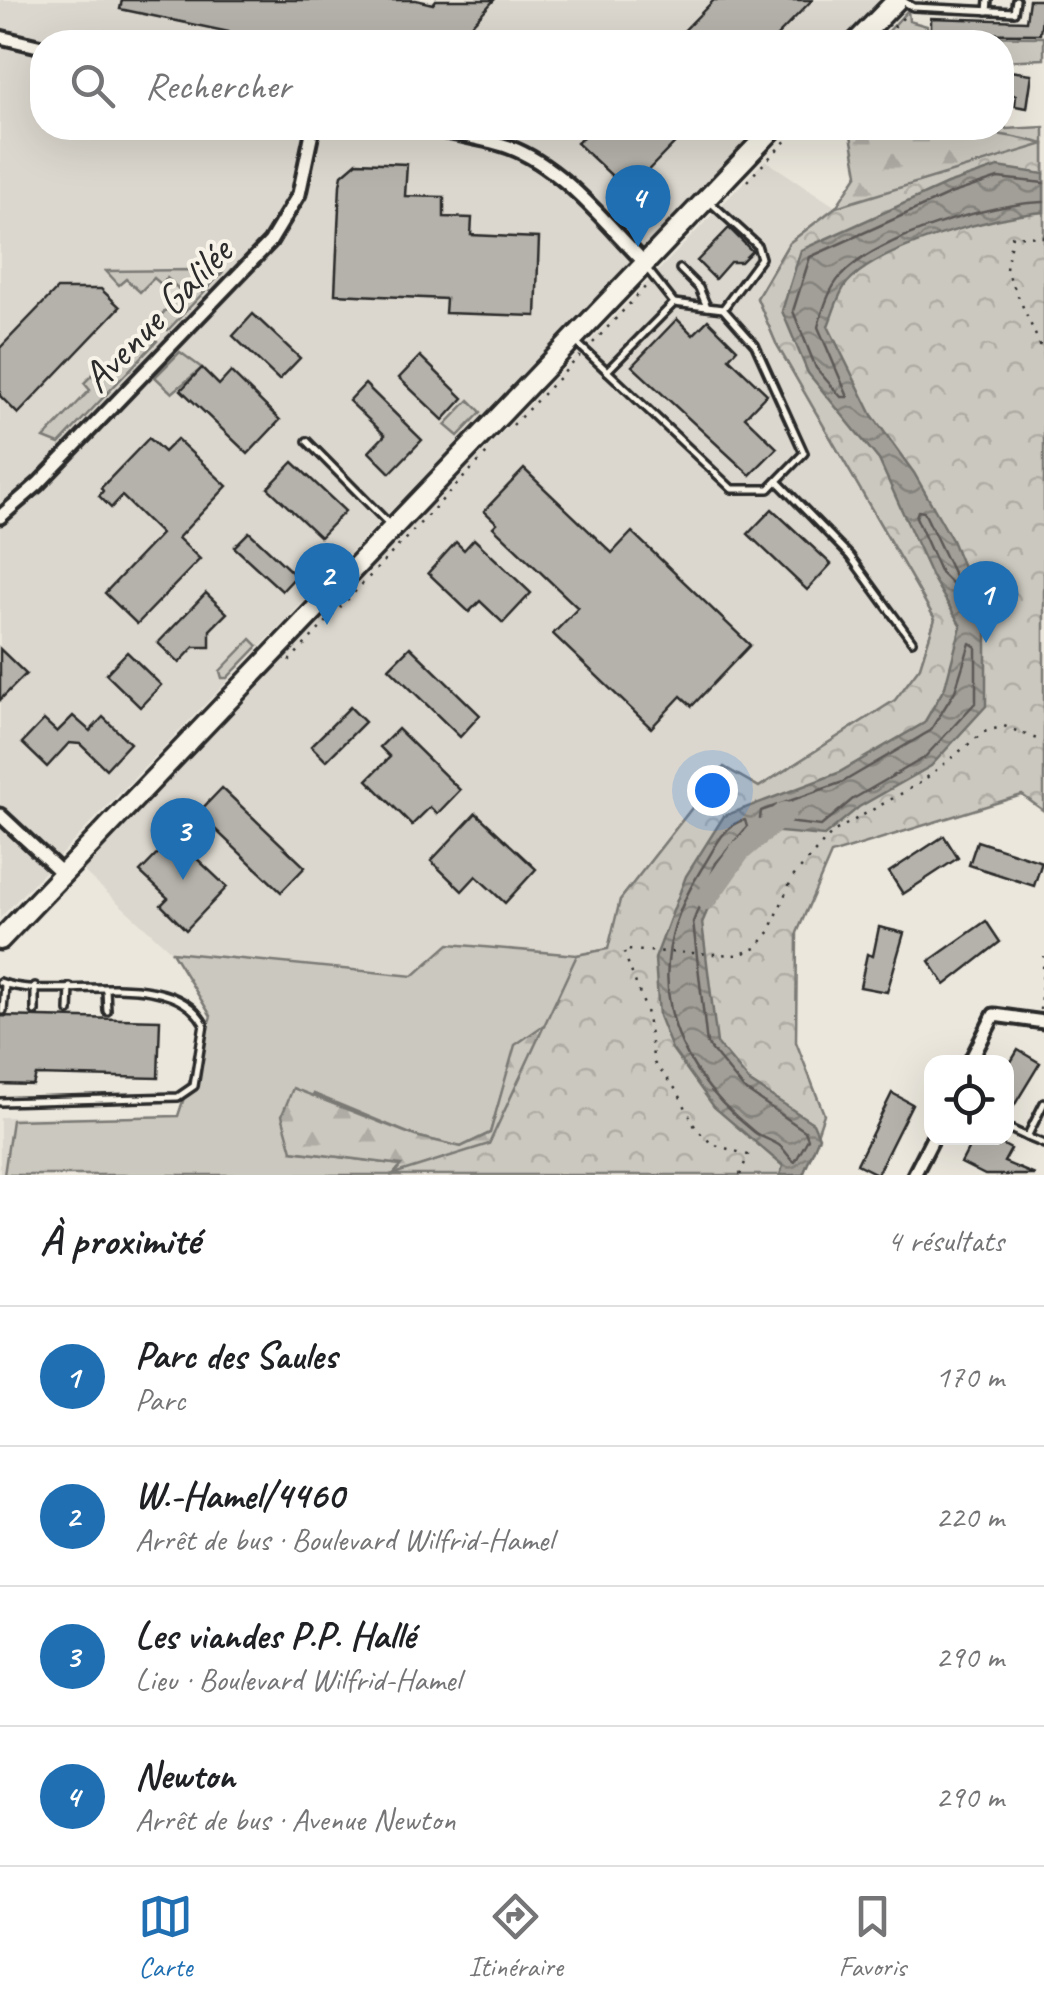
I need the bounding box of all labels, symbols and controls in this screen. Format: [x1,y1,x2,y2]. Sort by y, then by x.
search box [30,30,1014,140]
icon: search [65,58,120,113]
text: Rechercher [145,62,291,109]
pin: 4 [606,164,670,247]
street label: Avenue Galilée [70,224,246,404]
pin: 2 [294,542,360,625]
pin: 1 [954,560,1018,643]
your location [687,765,738,816]
pin: 3 [150,798,216,880]
map controls [924,1055,1014,1145]
button: locate [924,1055,1014,1145]
text: À proximité [40,1214,200,1267]
text: 4 résultats [887,1220,1004,1261]
text: Parc des Saules [135,1332,337,1379]
text: 1 [65,1356,80,1397]
text: 170 m [935,1356,1004,1397]
text: Parc [135,1379,185,1420]
text: W.-Hamel/4460 [135,1472,344,1519]
text: 2 [65,1496,80,1537]
text: 220 m [935,1496,1004,1537]
text: Arrêt de bus · Boulevard Wilfrid-Hamel [135,1519,553,1560]
text: Les viandes P.P. Hallé [135,1612,415,1659]
text: 3 [65,1636,80,1677]
text: 290 m [935,1636,1004,1677]
text: Lieu · Boulevard Wilfrid-Hamel [135,1659,461,1700]
text: Newton [135,1752,235,1799]
text: 4 [65,1776,80,1817]
text: 290 m [935,1776,1004,1817]
text: Arrêt de bus · Avenue Newton [135,1799,455,1840]
tab: Carte [138,1889,193,1984]
tab: Itinéraire [468,1889,563,1984]
tab: Favoris [839,1889,906,1984]

